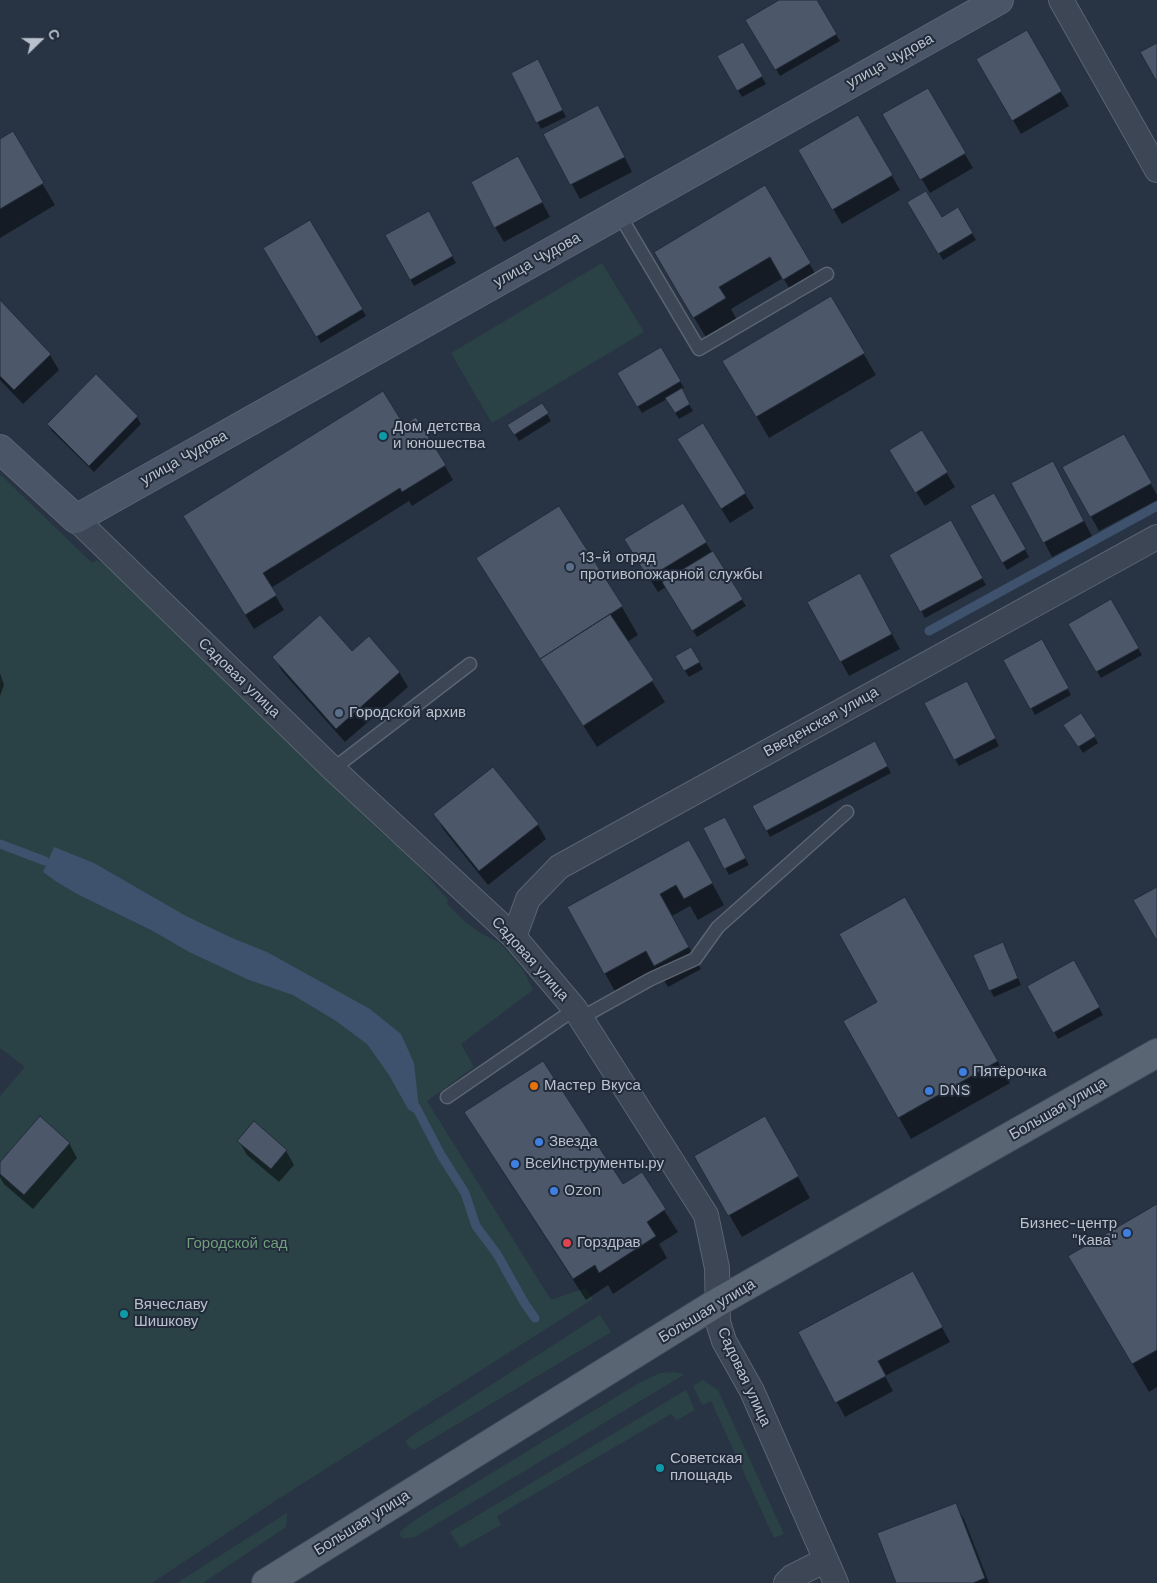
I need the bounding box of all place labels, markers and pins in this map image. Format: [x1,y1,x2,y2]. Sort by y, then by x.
place label: Дом детства и юношества [393,418,485,453]
marker: Дом детства и юношества [377,430,389,442]
place label: 13-й отряд противопожарной службы [580,549,763,584]
marker: 13-й отряд противопожарной службы [564,561,576,573]
place label: Городской архив [349,704,466,722]
marker: Городской архив [333,707,345,719]
place label: Пятёрочка [973,1063,1047,1081]
marker: Пятёрочка [957,1066,969,1078]
place label: Мастер Вкуса [544,1077,641,1095]
marker: Мастер Вкуса [528,1080,540,1092]
place label: DNS [939,1082,970,1100]
marker: DNS [923,1085,935,1097]
place label: Звезда [549,1133,598,1151]
marker: Звезда [533,1136,545,1148]
place label: ВсеИнструменты.ру [525,1155,664,1173]
marker: ВсеИнструменты.ру [509,1158,521,1170]
place label: Ozon [564,1182,601,1200]
marker: Ozon [548,1185,560,1197]
place label: Бизнес-центр "Кава" [1020,1215,1117,1250]
marker: Бизнес-центр "Кава" [1121,1227,1133,1239]
place label: Горздрав [577,1234,641,1252]
marker: Горздрав [561,1237,573,1249]
place label: Вячеславу Шишкову [134,1296,208,1331]
marker: Вячеславу Шишкову [118,1308,130,1320]
place label: Советская площадь [670,1450,742,1485]
marker: Советская площадь [654,1462,666,1474]

